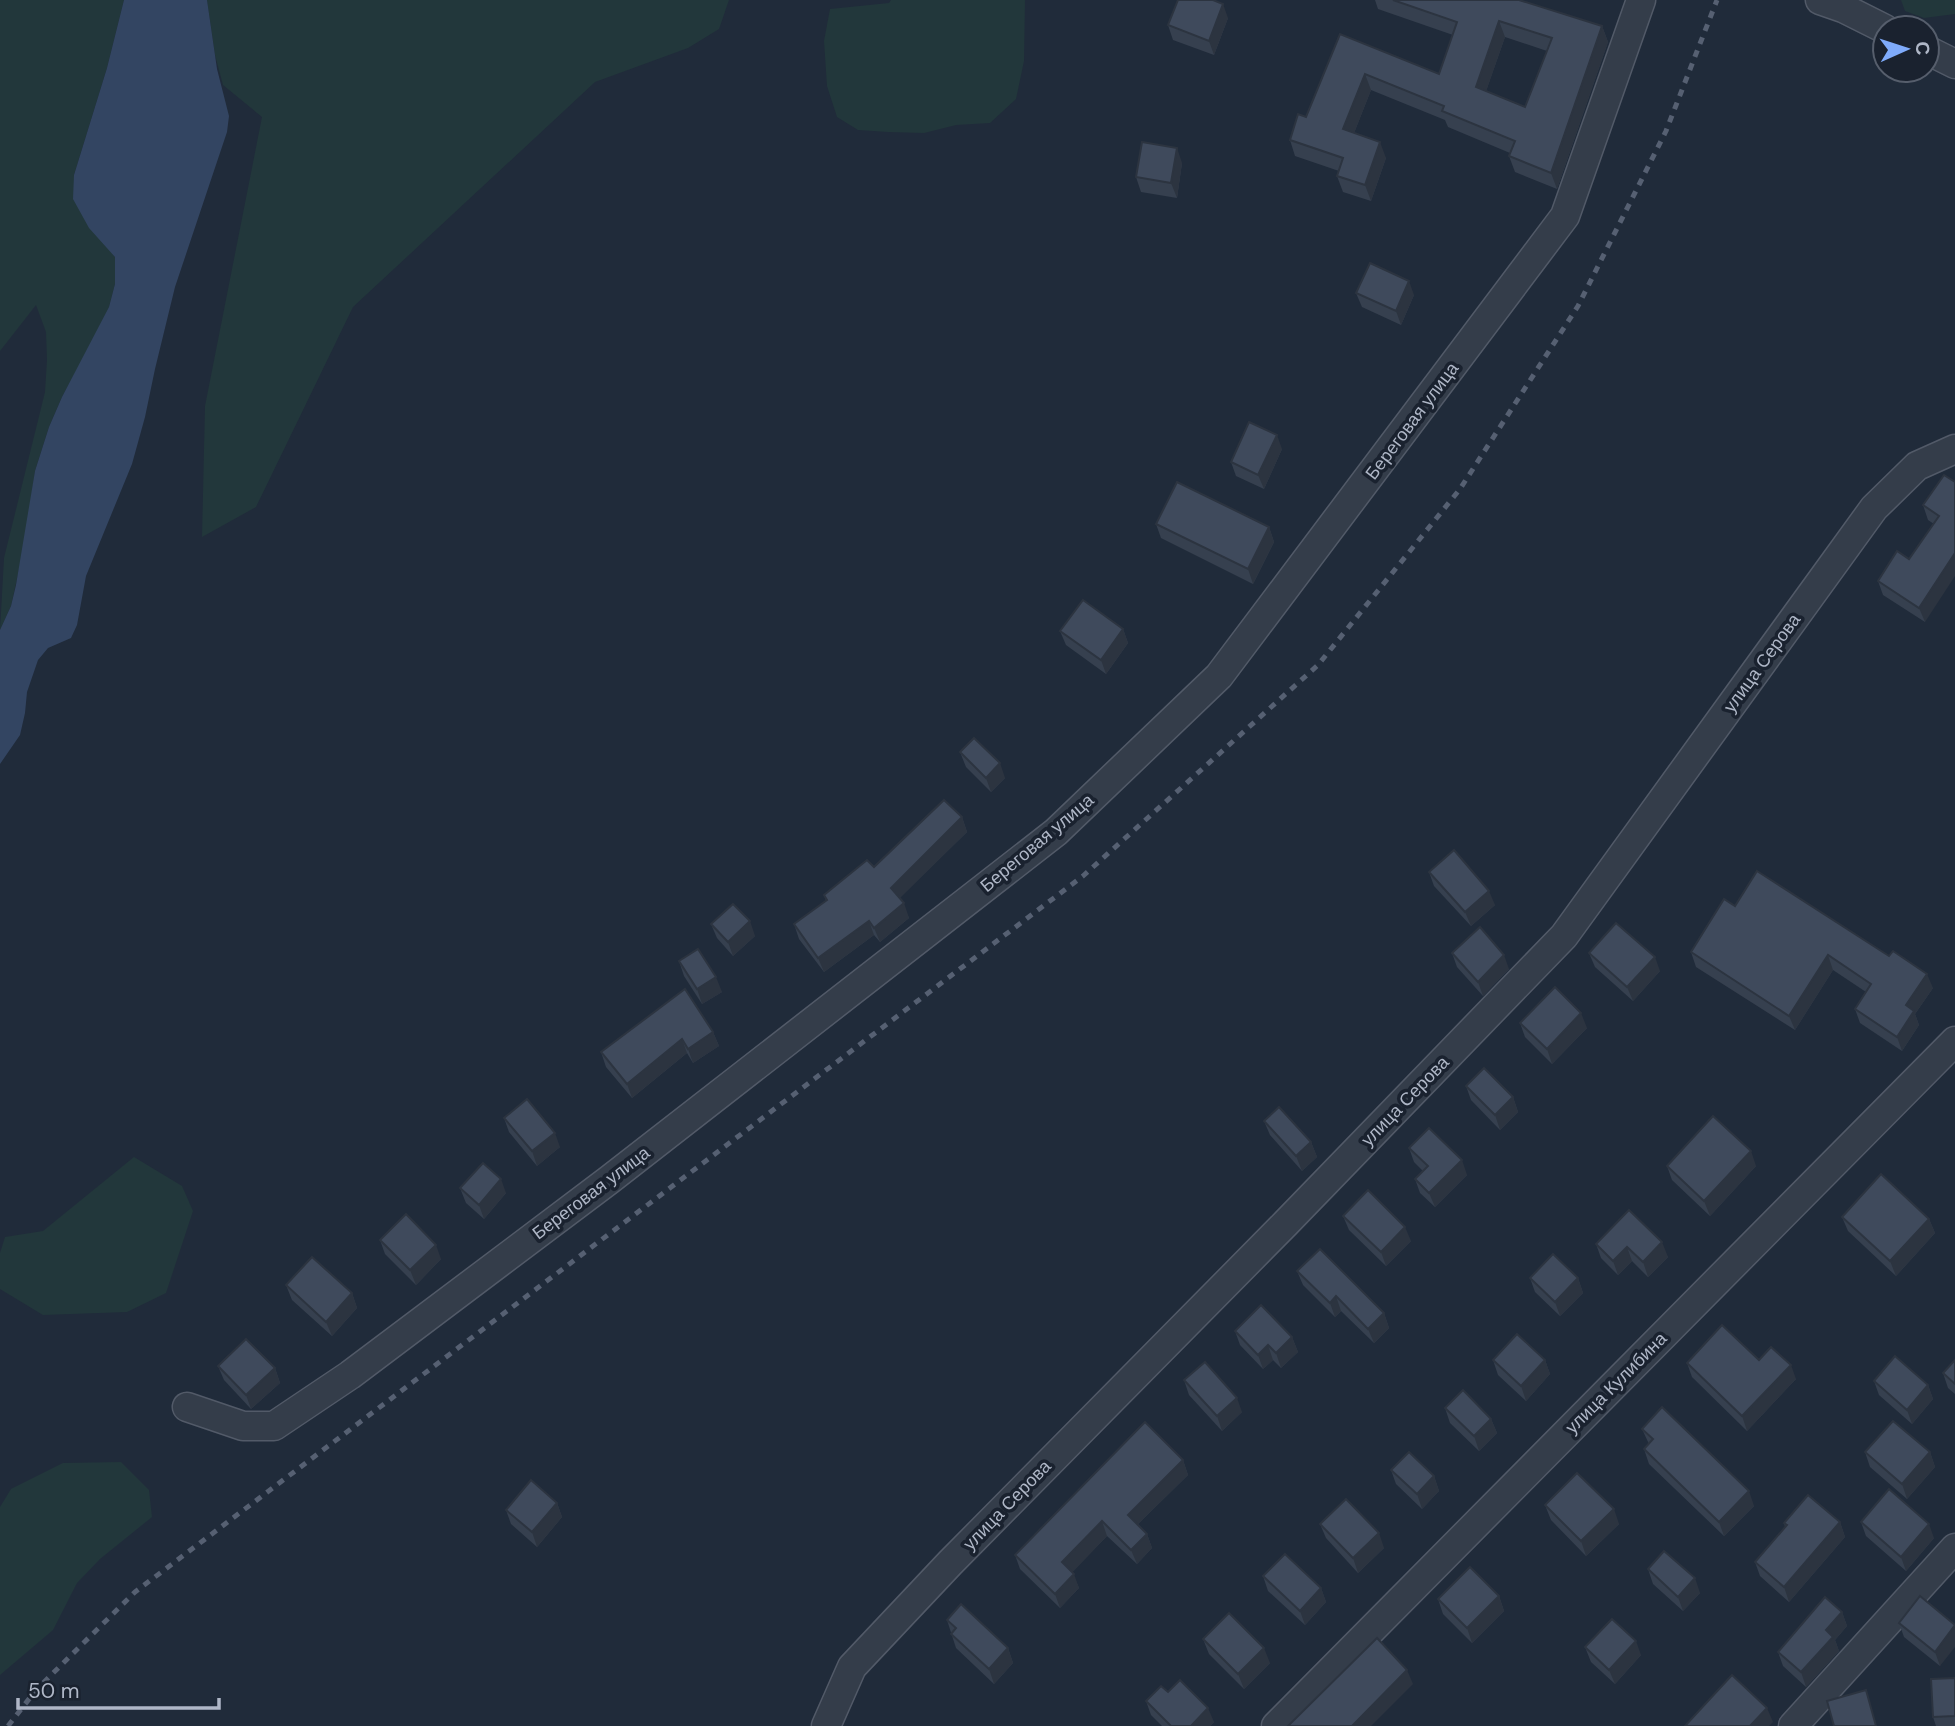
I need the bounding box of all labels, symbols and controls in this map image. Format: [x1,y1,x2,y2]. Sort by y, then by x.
north arrow [1871,14,1941,84]
text: С [1910,41,1935,56]
street label: Береговая улица [1360,357,1465,485]
street label: улица Серова [1718,608,1807,717]
street label: Береговая улица [975,788,1100,898]
street label: улица Серова [1356,1050,1455,1151]
street label: Береговая улица [527,1140,655,1245]
street label: улица Кулибина [1560,1326,1673,1439]
street label: улица Серова [958,1454,1057,1555]
scale bar [18,1666,219,1710]
text: 50 m [28,1677,79,1705]

